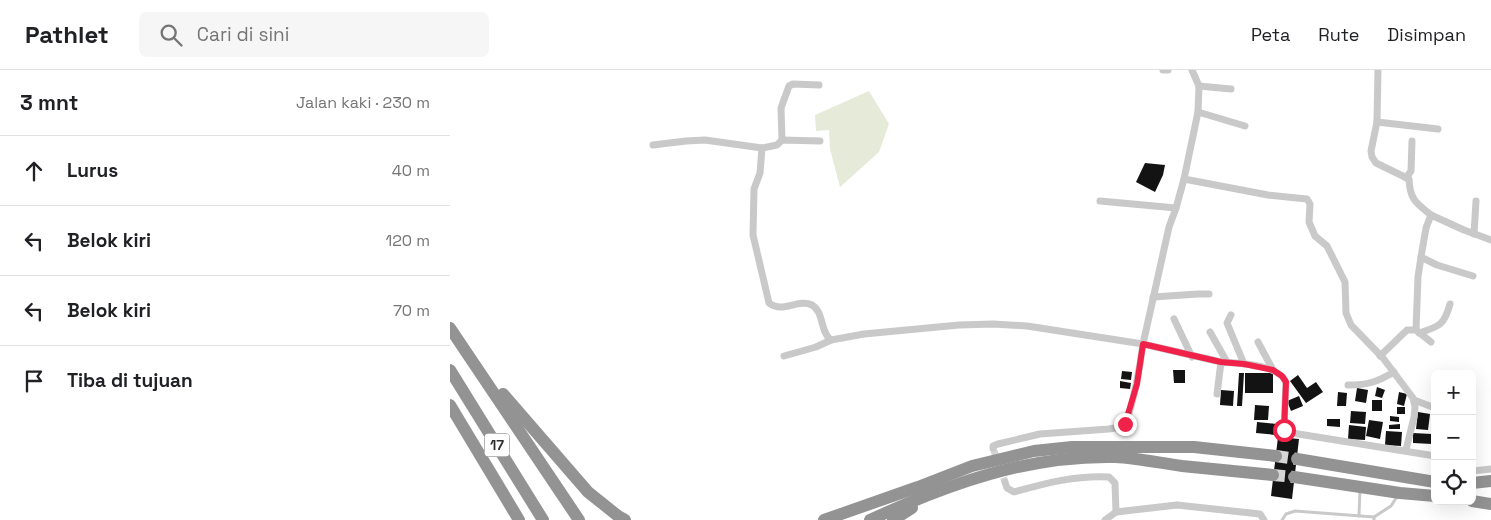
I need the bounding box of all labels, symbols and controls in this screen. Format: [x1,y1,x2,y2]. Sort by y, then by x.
search box [139,12,489,57]
text: Pathlet [25,19,109,50]
icon: search [157,21,185,49]
text: Cari di sini [197,22,289,47]
text: Peta [1251,23,1290,46]
text: Rute [1318,23,1359,46]
text: Disimpan [1387,23,1466,46]
text: 3 mnt [20,89,78,116]
text: Jalan kaki · 230 m [296,92,430,113]
icon: ahead [20,157,48,185]
text: Lurus [67,158,118,183]
text: 40 m [392,160,430,181]
icon: left [20,227,48,255]
text: Belok kiri [67,228,151,253]
text: 120 m [386,230,430,251]
icon: left [20,297,48,325]
text: Belok kiri [67,298,151,323]
text: 70 m [393,300,430,321]
icon: arrive [20,367,48,395]
text: Tiba di tujuan [67,368,193,393]
map controls [1431,370,1476,505]
button: + [1431,370,1476,415]
route end [1114,413,1137,436]
button: − [1431,415,1476,460]
route start [1273,419,1296,442]
road number: 17 [484,434,510,456]
button: locate [1431,460,1476,505]

